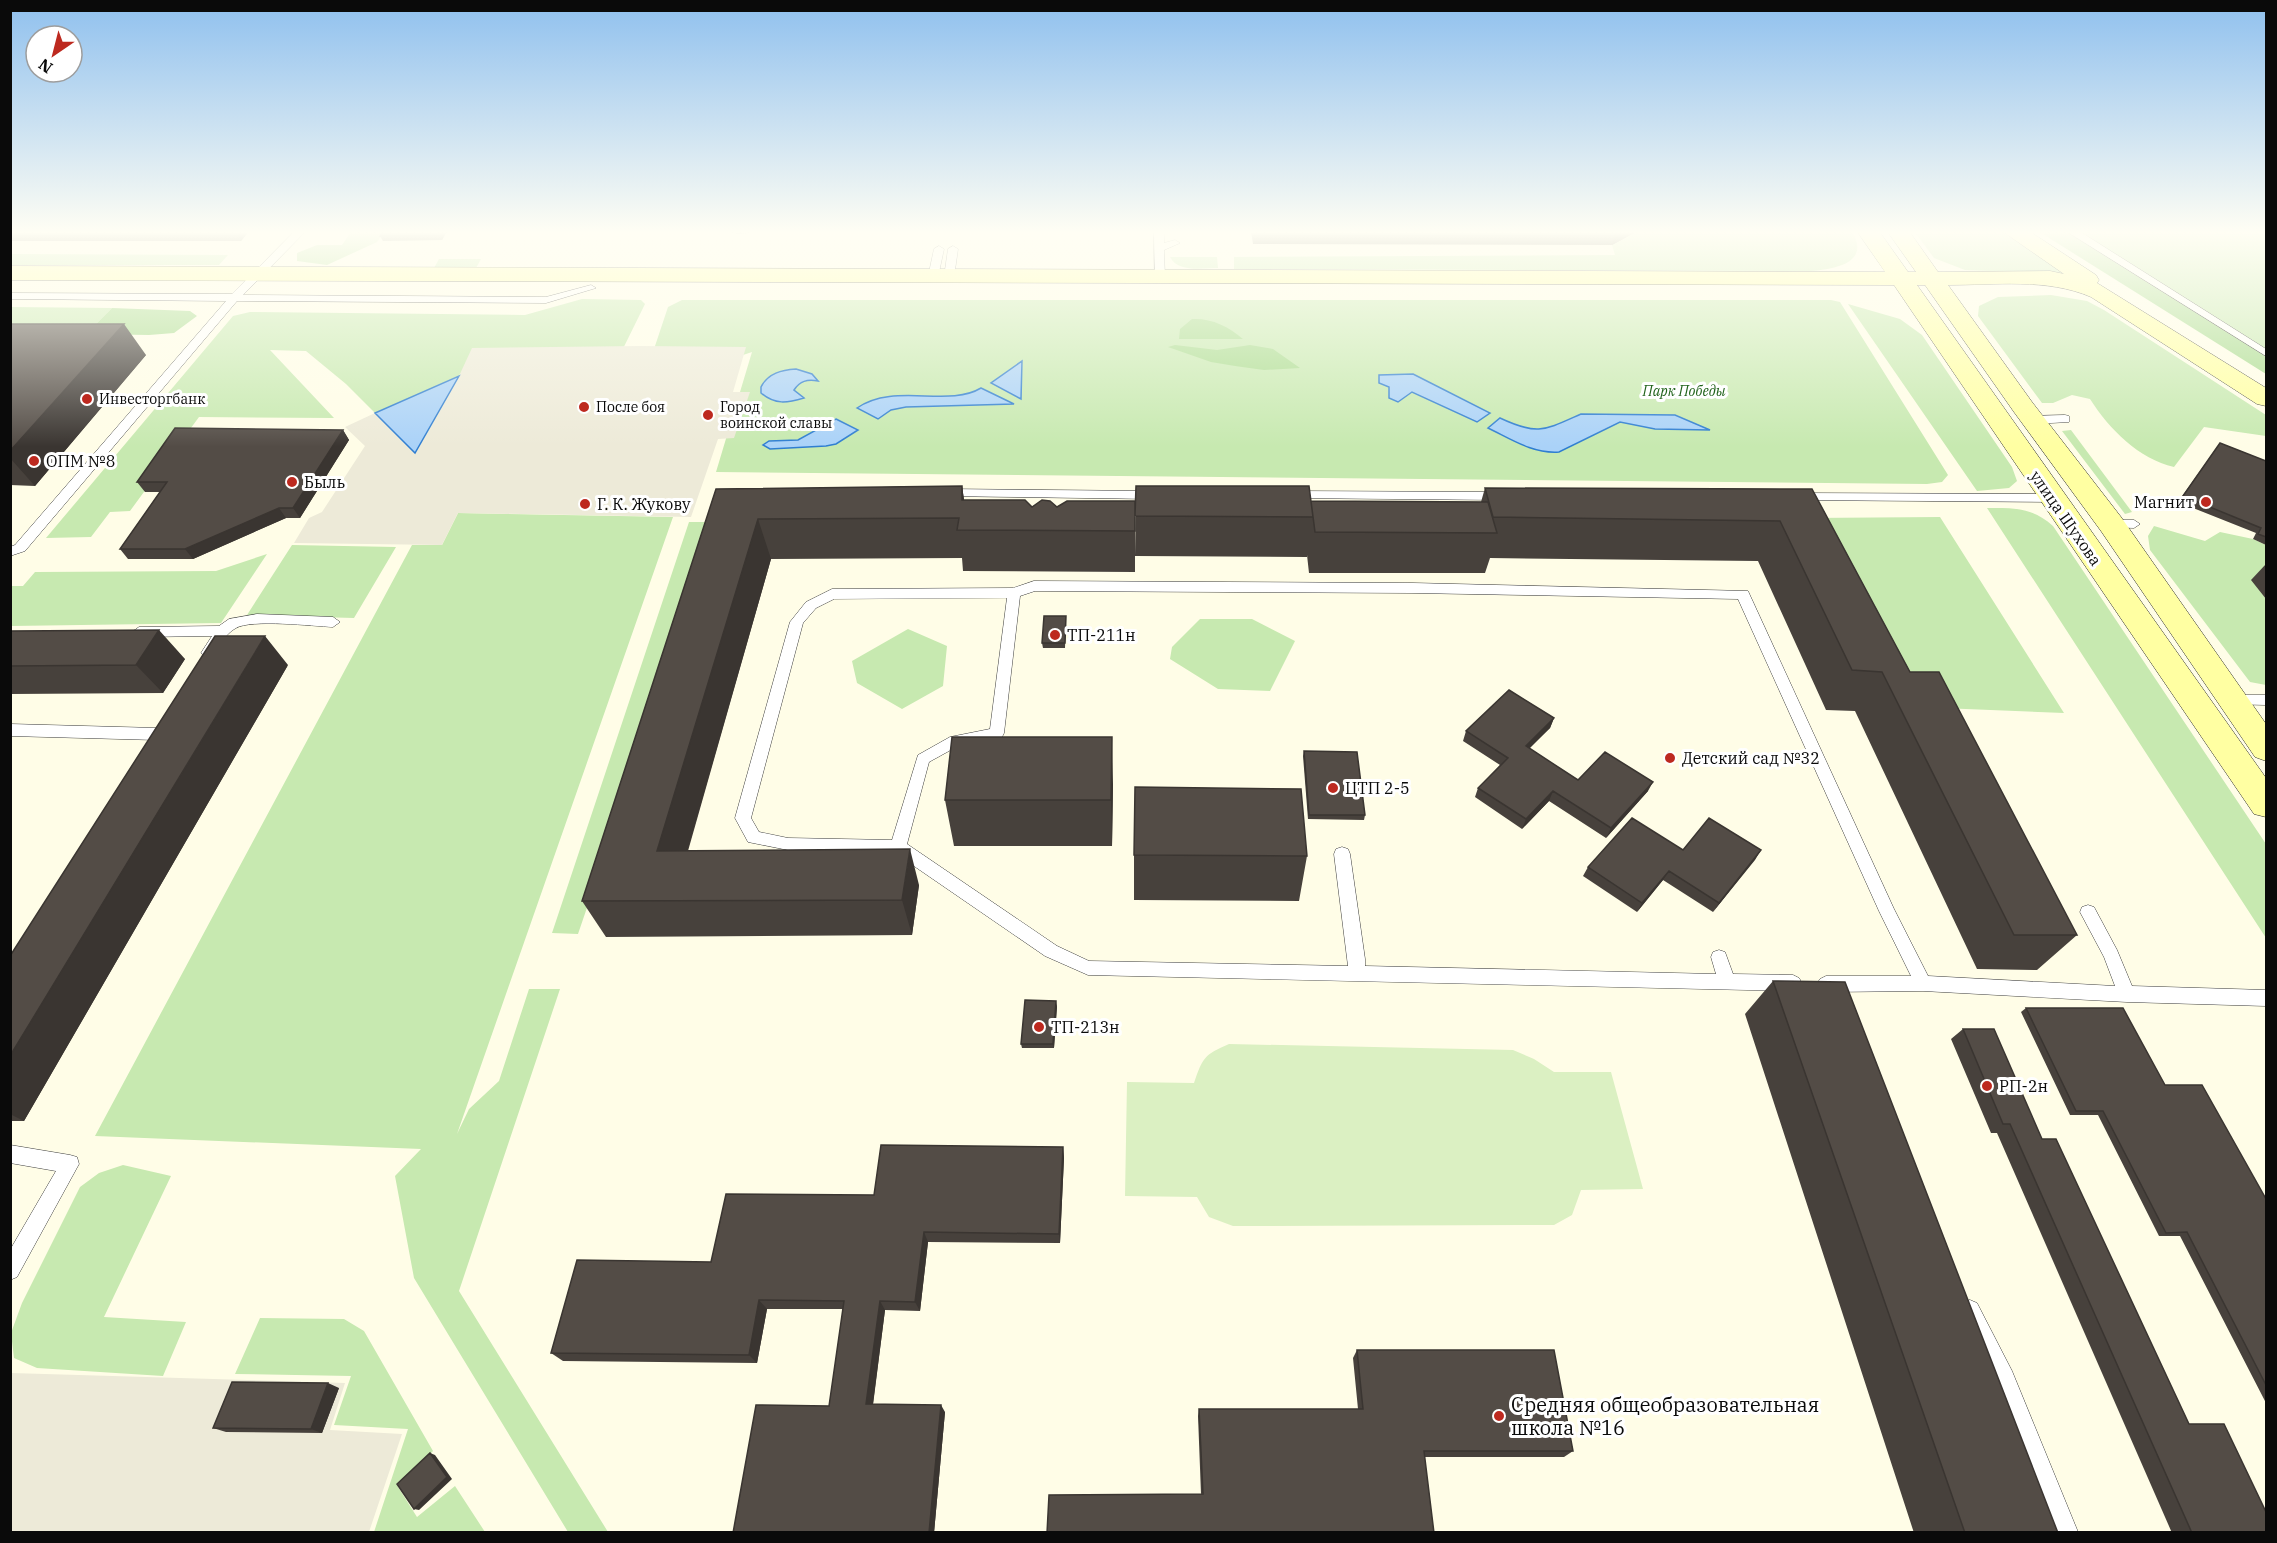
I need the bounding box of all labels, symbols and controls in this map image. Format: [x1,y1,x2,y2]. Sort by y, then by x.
north arrow [24,24,84,84]
text: N [34,54,56,78]
park label: Парк Победы [1642,382,1726,400]
place label: Инвесторгбанк [99,390,205,408]
marker: Инвесторгбанк [80,392,94,406]
place label: После боя [596,398,665,416]
place label: Город воинской славы [720,398,832,432]
marker: После боя [577,400,591,414]
marker: Город воинской славы [701,408,715,422]
place label: ОПМ №8 [46,451,115,471]
marker: ОПМ №8 [27,454,41,468]
street label: улица Шухова [2026,467,2106,570]
place label: Быль [304,472,345,492]
marker: Быль [285,475,299,489]
place label: Магнит [2134,492,2194,512]
place label: Г. К. Жукову [597,494,691,514]
marker: Магнит [2199,495,2213,509]
marker: Г. К. Жукову [578,497,592,511]
place label: ТП-211н [1067,625,1136,645]
marker: ТП-211н [1048,628,1062,642]
place label: Детский сад №32 [1682,748,1820,768]
marker: Детский сад №32 [1663,751,1677,765]
place label: ЦТП 2-5 [1345,778,1410,798]
marker: ЦТП 2-5 [1326,781,1340,795]
place label: ТП-213н [1051,1017,1120,1037]
marker: ТП-213н [1032,1020,1046,1034]
place label: РП-2н [1999,1076,2048,1096]
marker: РП-2н [1980,1079,1994,1093]
place label: Средняя общеобразовательная школа №16 [1511,1391,1819,1441]
marker: Средняя общеобразовательная школа №16 [1492,1409,1506,1423]

